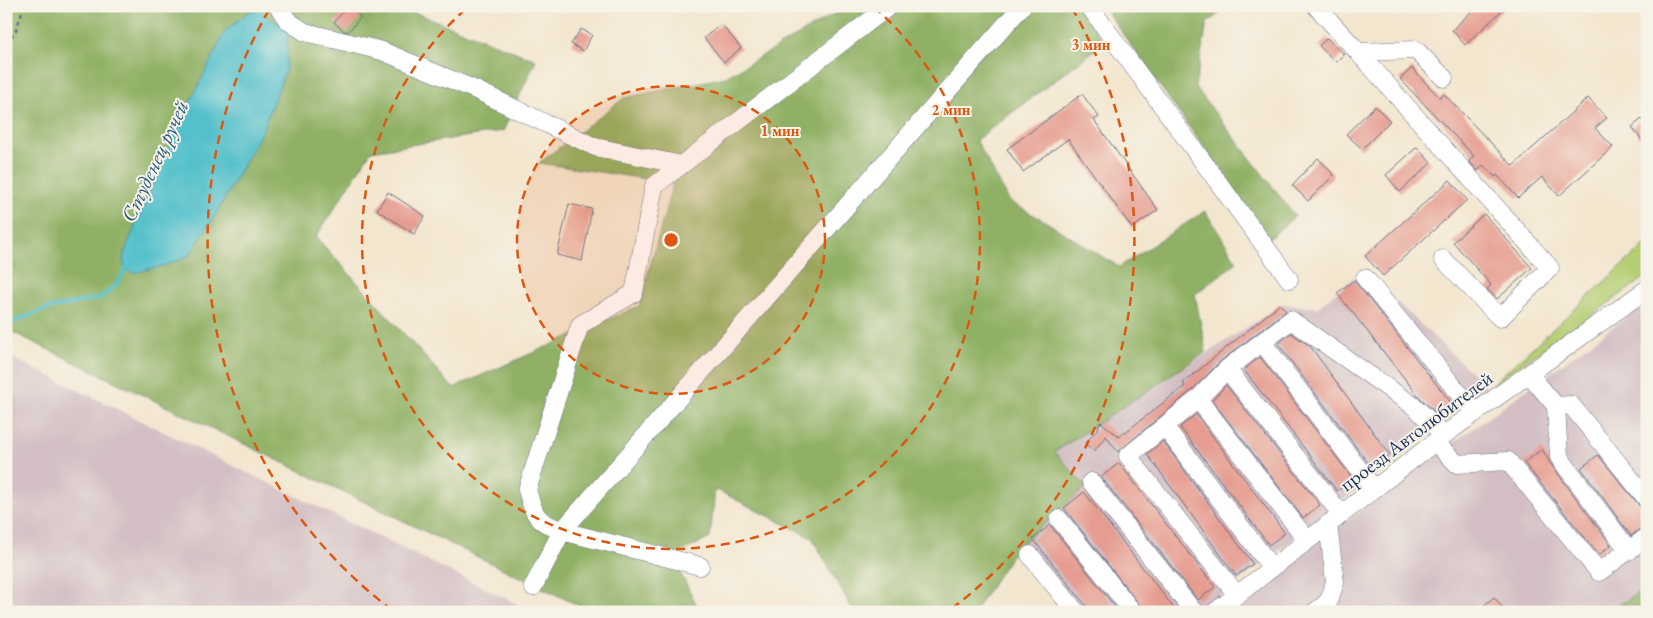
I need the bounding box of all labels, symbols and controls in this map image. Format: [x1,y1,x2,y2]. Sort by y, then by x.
text: 3 мин [1071,35,1111,54]
water label: Студенец ручей [115,95,195,226]
text: 2 мин [931,100,971,119]
text: 1 мин [760,121,800,140]
centre of rings [662,231,680,249]
street label: проезд Автолюбителей [1334,365,1498,497]

